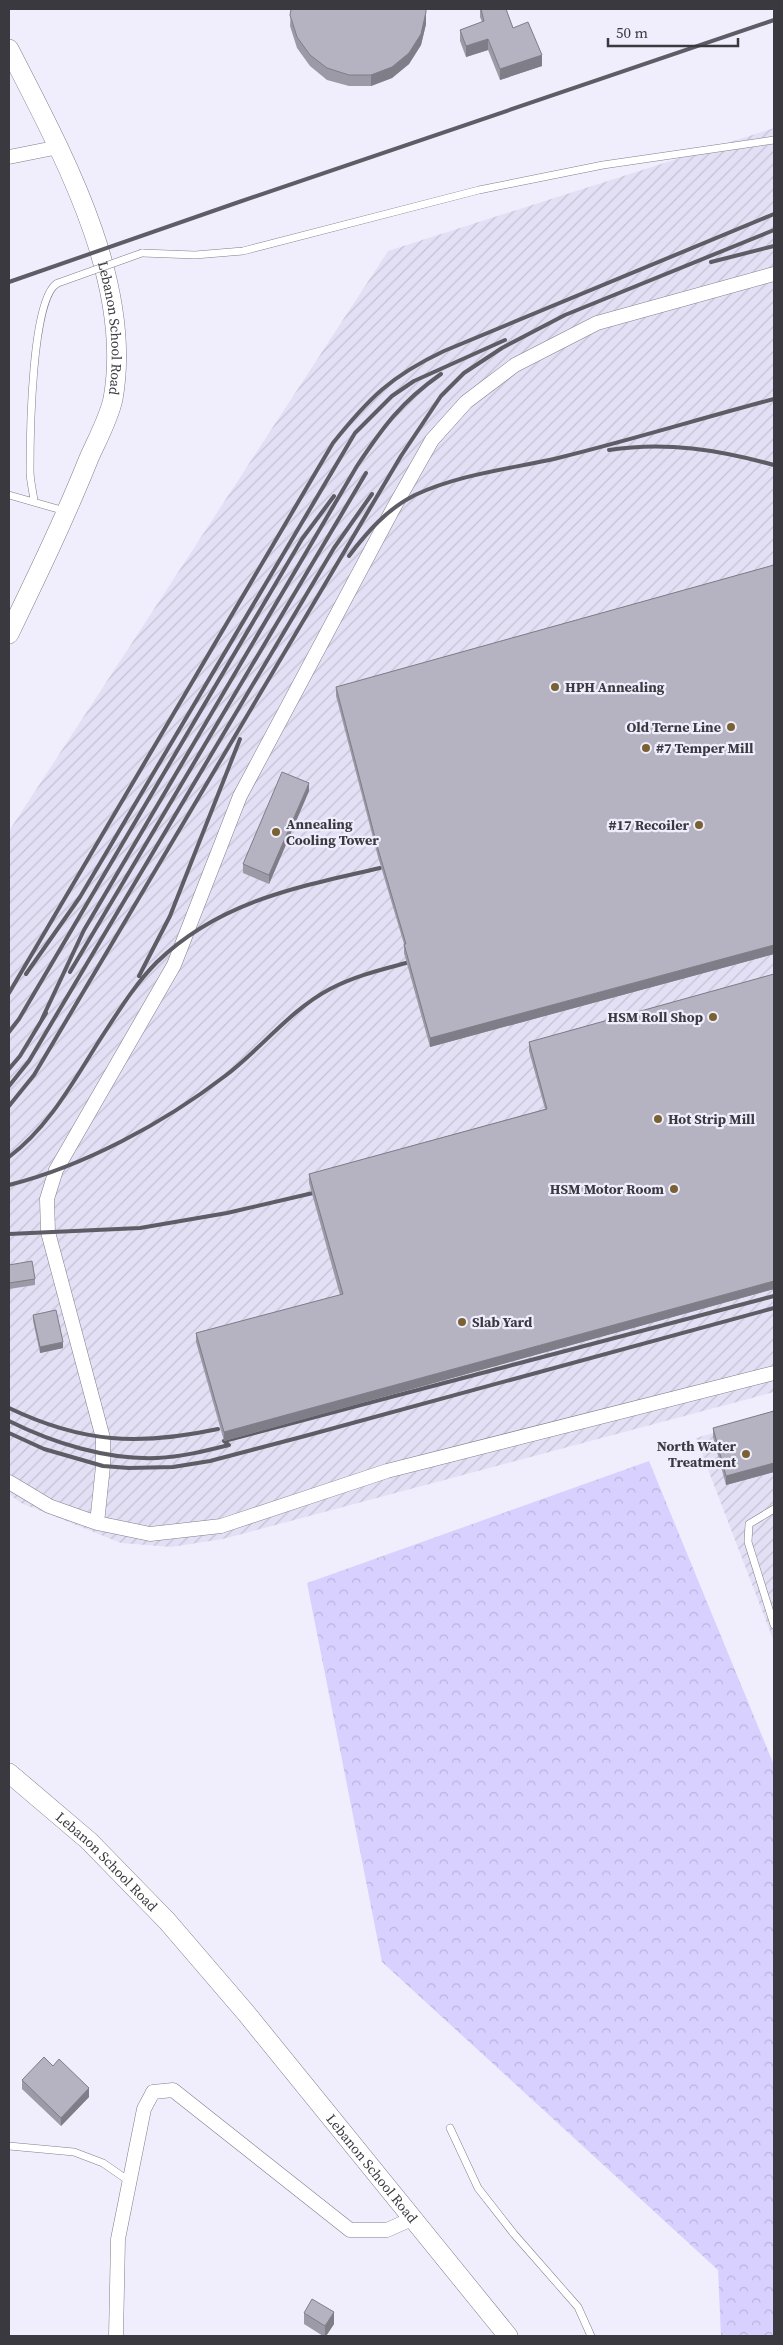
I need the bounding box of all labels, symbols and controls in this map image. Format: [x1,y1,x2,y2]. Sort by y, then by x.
scale bar [608,15,738,47]
text: 50 m [616,22,648,43]
street label: Lebanon School Road [93,259,127,396]
place label: HPH Annealing [565,677,665,697]
marker: HPH Annealing [549,681,561,693]
place label: Old Terne Line [627,717,721,737]
marker: Old Terne Line [725,721,737,733]
place label: #7 Temper Mill [656,738,754,758]
marker: #7 Temper Mill [640,742,652,754]
place label: Annealing Cooling Tower [286,814,379,850]
place label: #17 Recoiler [609,815,689,835]
marker: #17 Recoiler [693,819,705,831]
marker: Annealing Cooling Tower [270,826,282,838]
place label: HSM Roll Shop [607,1007,703,1027]
marker: HSM Roll Shop [707,1011,719,1023]
place label: Hot Strip Mill [668,1109,756,1129]
marker: Hot Strip Mill [652,1113,664,1125]
place label: HSM Motor Room [550,1179,664,1199]
marker: HSM Motor Room [668,1183,680,1195]
place label: Slab Yard [472,1312,533,1332]
marker: Slab Yard [456,1316,468,1328]
place label: North Water Treatment [657,1436,737,1472]
marker: North Water Treatment [740,1448,752,1460]
street label: Lebanon School Road [52,1807,162,1916]
street label: Lebanon School Road [322,2110,422,2227]

